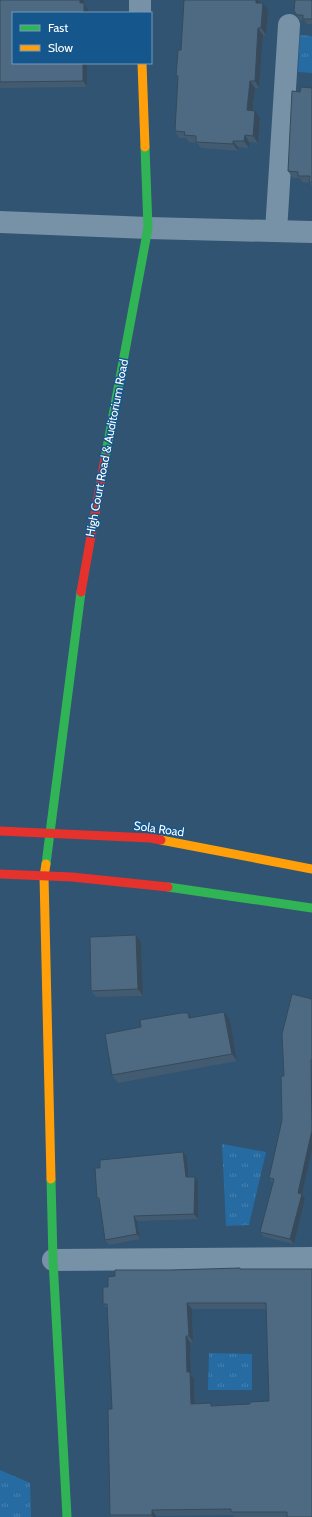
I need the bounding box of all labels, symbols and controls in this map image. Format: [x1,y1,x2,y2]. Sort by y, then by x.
legend [12,12,152,64]
text: Fast [48,20,68,35]
text: Slow [48,40,73,55]
street label: High Court Road & Auditorium Road [82,358,131,538]
street label: Sola Road [133,818,185,839]

